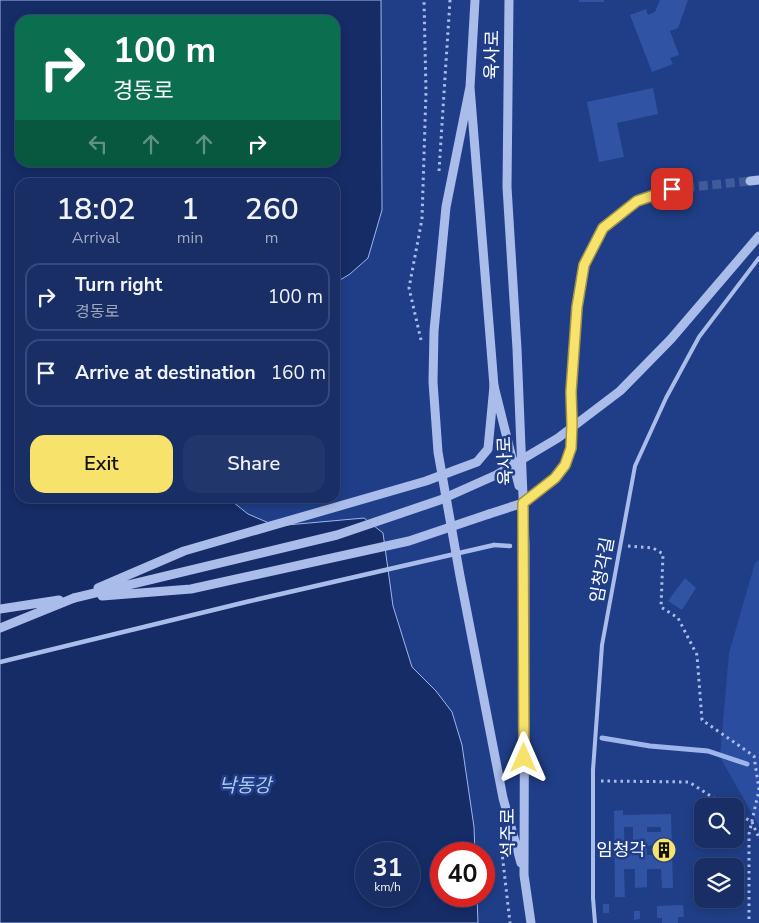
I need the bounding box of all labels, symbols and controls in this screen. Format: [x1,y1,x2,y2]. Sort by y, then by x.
text: 100 m [113,27,216,74]
street label: 육사로 [480,30,504,80]
icon: right [30,35,95,100]
text: 경동로 [113,76,174,106]
icon: left [84,130,112,158]
icon: ahead [137,130,165,158]
icon: ahead [190,130,218,158]
icon: right [243,130,271,158]
pin [651,168,693,210]
icon: arrive [658,175,686,203]
text: 18:02 [56,189,135,230]
text: 1 [181,189,199,230]
text: 260 [245,189,299,230]
text: Arrival [72,227,120,249]
text: min [177,227,203,249]
text: m [265,227,279,249]
text: Turn right [75,272,162,298]
icon: right [32,283,60,311]
text: 100 m [268,284,323,310]
text: 경동로 [75,301,119,323]
icon: arrive [32,359,60,387]
text: Arrive at destination [75,360,256,386]
text: 160 m [271,360,326,386]
button: Exit [30,435,173,493]
button: Share [183,435,325,493]
street label: 육사로 [492,436,518,486]
street label: 임청각길 [584,535,620,605]
position arrow [497,731,549,783]
water label: 낙동강 [219,773,274,799]
map controls [694,798,744,908]
button: search [694,798,744,848]
street label: 석주로 [496,808,520,858]
building icon: 임청각 [651,837,677,863]
place label: 임청각 [596,838,646,862]
speed limit sign: 40 [430,842,495,907]
text: 31 [372,851,403,885]
button: layers [694,858,744,908]
text: km/h [374,879,401,895]

